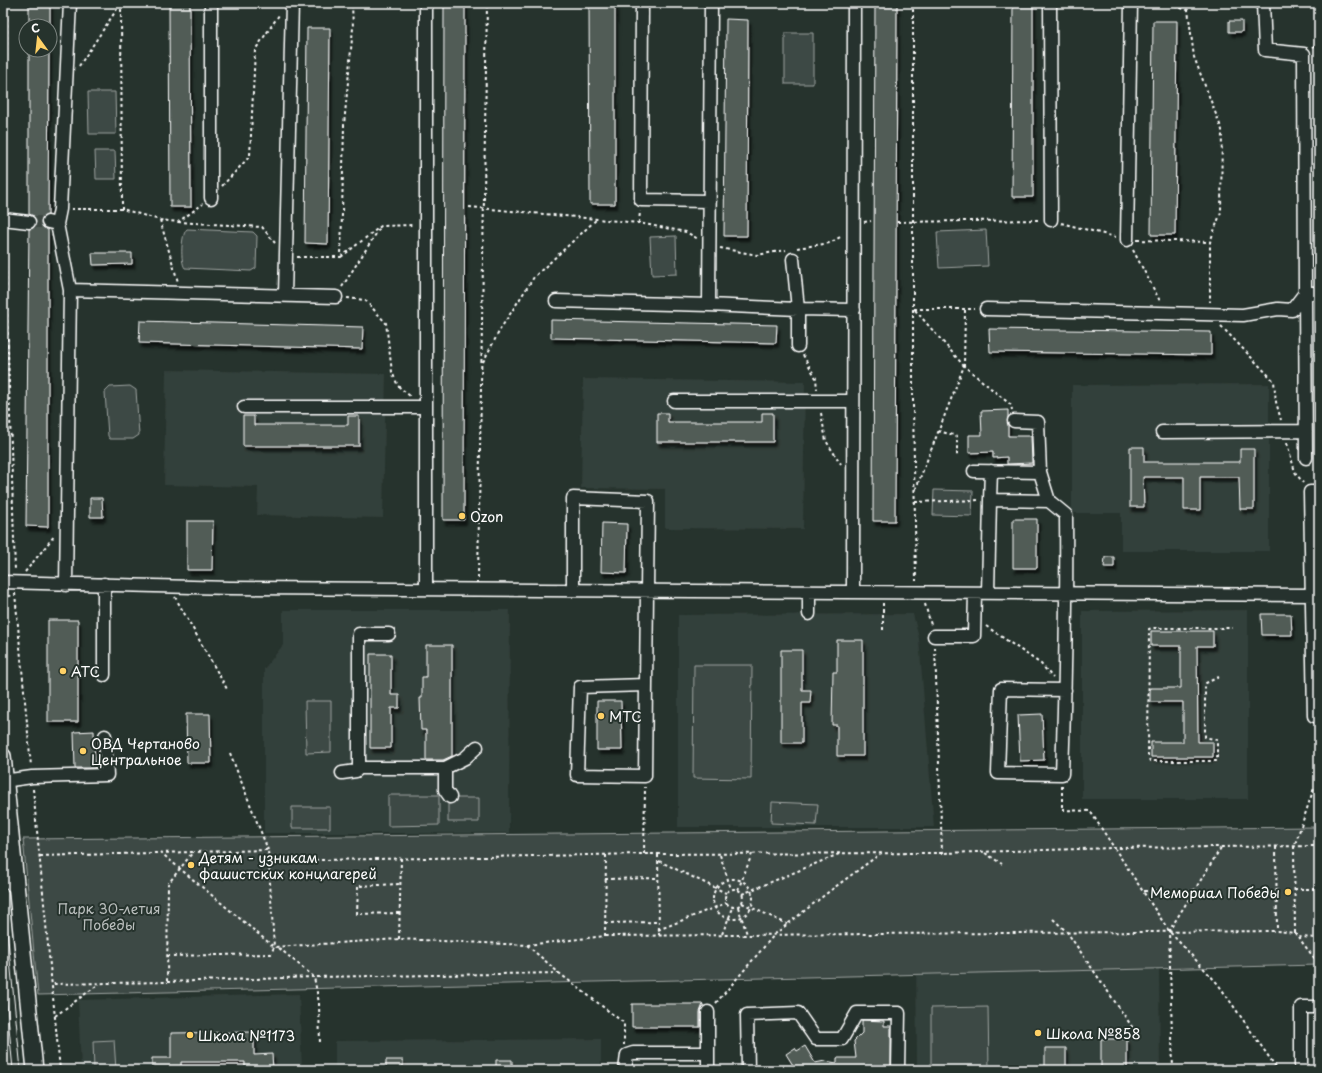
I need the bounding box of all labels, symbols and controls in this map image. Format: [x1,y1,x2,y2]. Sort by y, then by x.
north arrow [18,18,58,58]
text: С [29,19,41,37]
place label: Ozon [470,506,503,527]
marker: Ozon [457,511,467,521]
place label: АТС [71,661,100,682]
marker: АТС [58,666,68,676]
place label: МТС [609,706,642,727]
marker: МТС [596,711,606,721]
place label: ОВД Чертаново Центральное [91,733,200,770]
marker: ОВД Чертаново Центральное [78,746,88,756]
place label: Детям - узникам фашистских концлагерей [198,847,377,884]
marker: Детям - узникам фашистских концлагерей [186,860,196,870]
place label: Мемориал Победы [1150,882,1280,903]
marker: Мемориал Победы [1283,887,1293,897]
park label: Парк 30-летия Победы [57,898,161,935]
place label: Школа №858 [1046,1023,1141,1044]
place label: Школа №1173 [198,1025,295,1046]
marker: Школа №858 [1033,1028,1043,1038]
marker: Школа №1173 [185,1030,195,1040]

